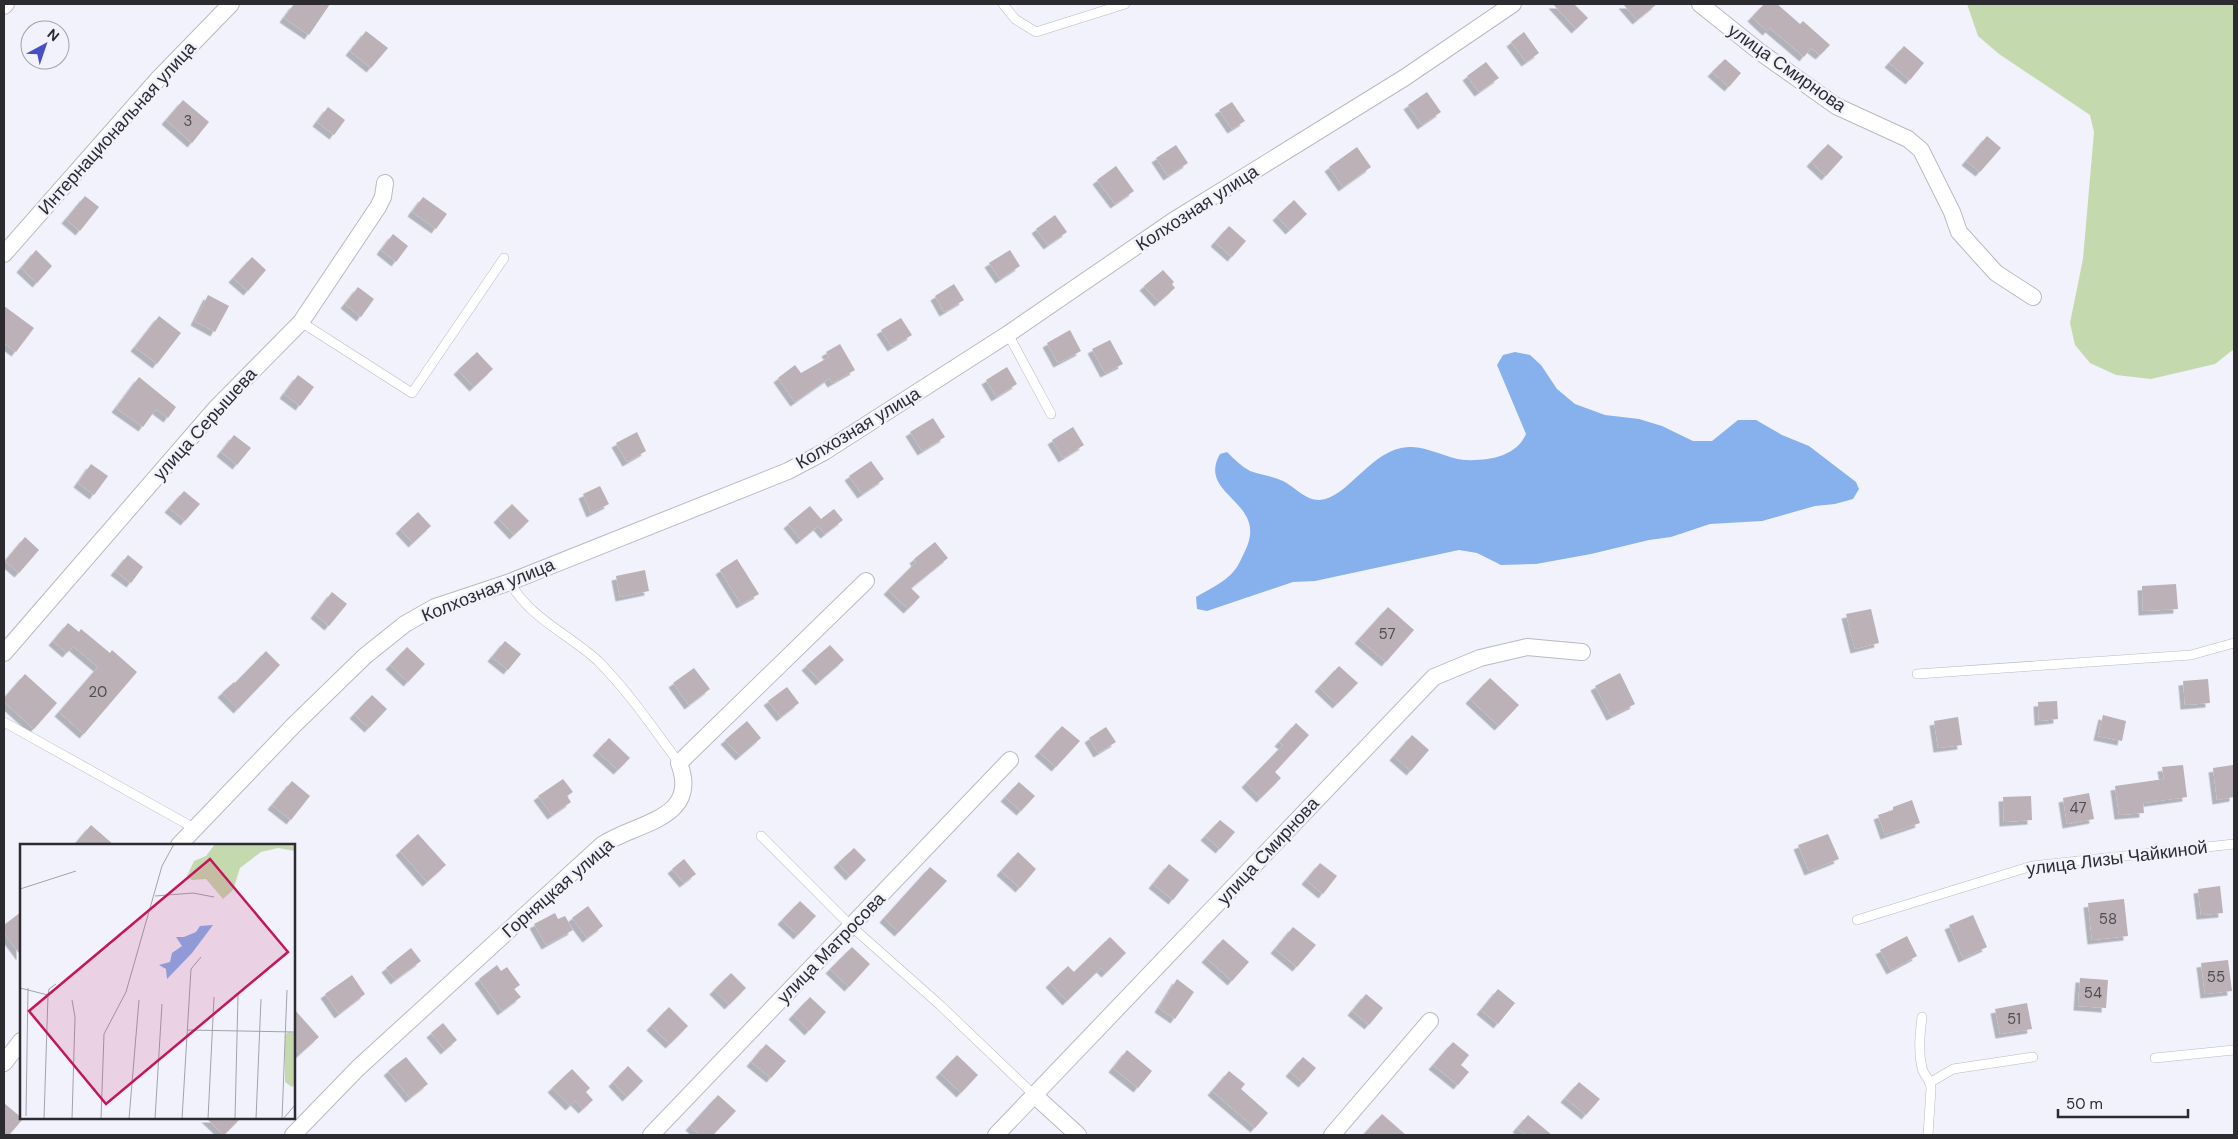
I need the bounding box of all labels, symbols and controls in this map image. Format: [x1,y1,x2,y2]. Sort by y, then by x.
street label: улица Смирнова [1723,18,1852,118]
north arrow [20,20,70,70]
text: N [44,25,63,45]
street label: Интернациональная улица [33,36,202,220]
house number: 3 [184,111,192,131]
street label: Колхозная улица [1131,159,1264,257]
street label: улица Серышева [148,362,263,486]
street label: Колхозная улица [791,381,926,475]
street label: Колхозная улица [418,552,559,628]
house number: 57 [1379,624,1395,644]
house number: 20 [89,682,107,702]
street label: улица Смирнова [1212,791,1325,910]
house number: 47 [2069,798,2087,818]
street label: Горняцкая улица [497,832,620,943]
street label: улица Лизы Чайкиной [2025,835,2209,881]
inset map [20,844,295,1119]
street label: улица Матросова [772,886,891,1009]
house number: 58 [2099,909,2117,929]
house number: 55 [2207,967,2225,987]
house number: 54 [2084,983,2102,1003]
house number: 51 [2007,1009,2021,1029]
scale bar [2058,1086,2188,1118]
text: 50 m [2066,1094,2103,1114]

